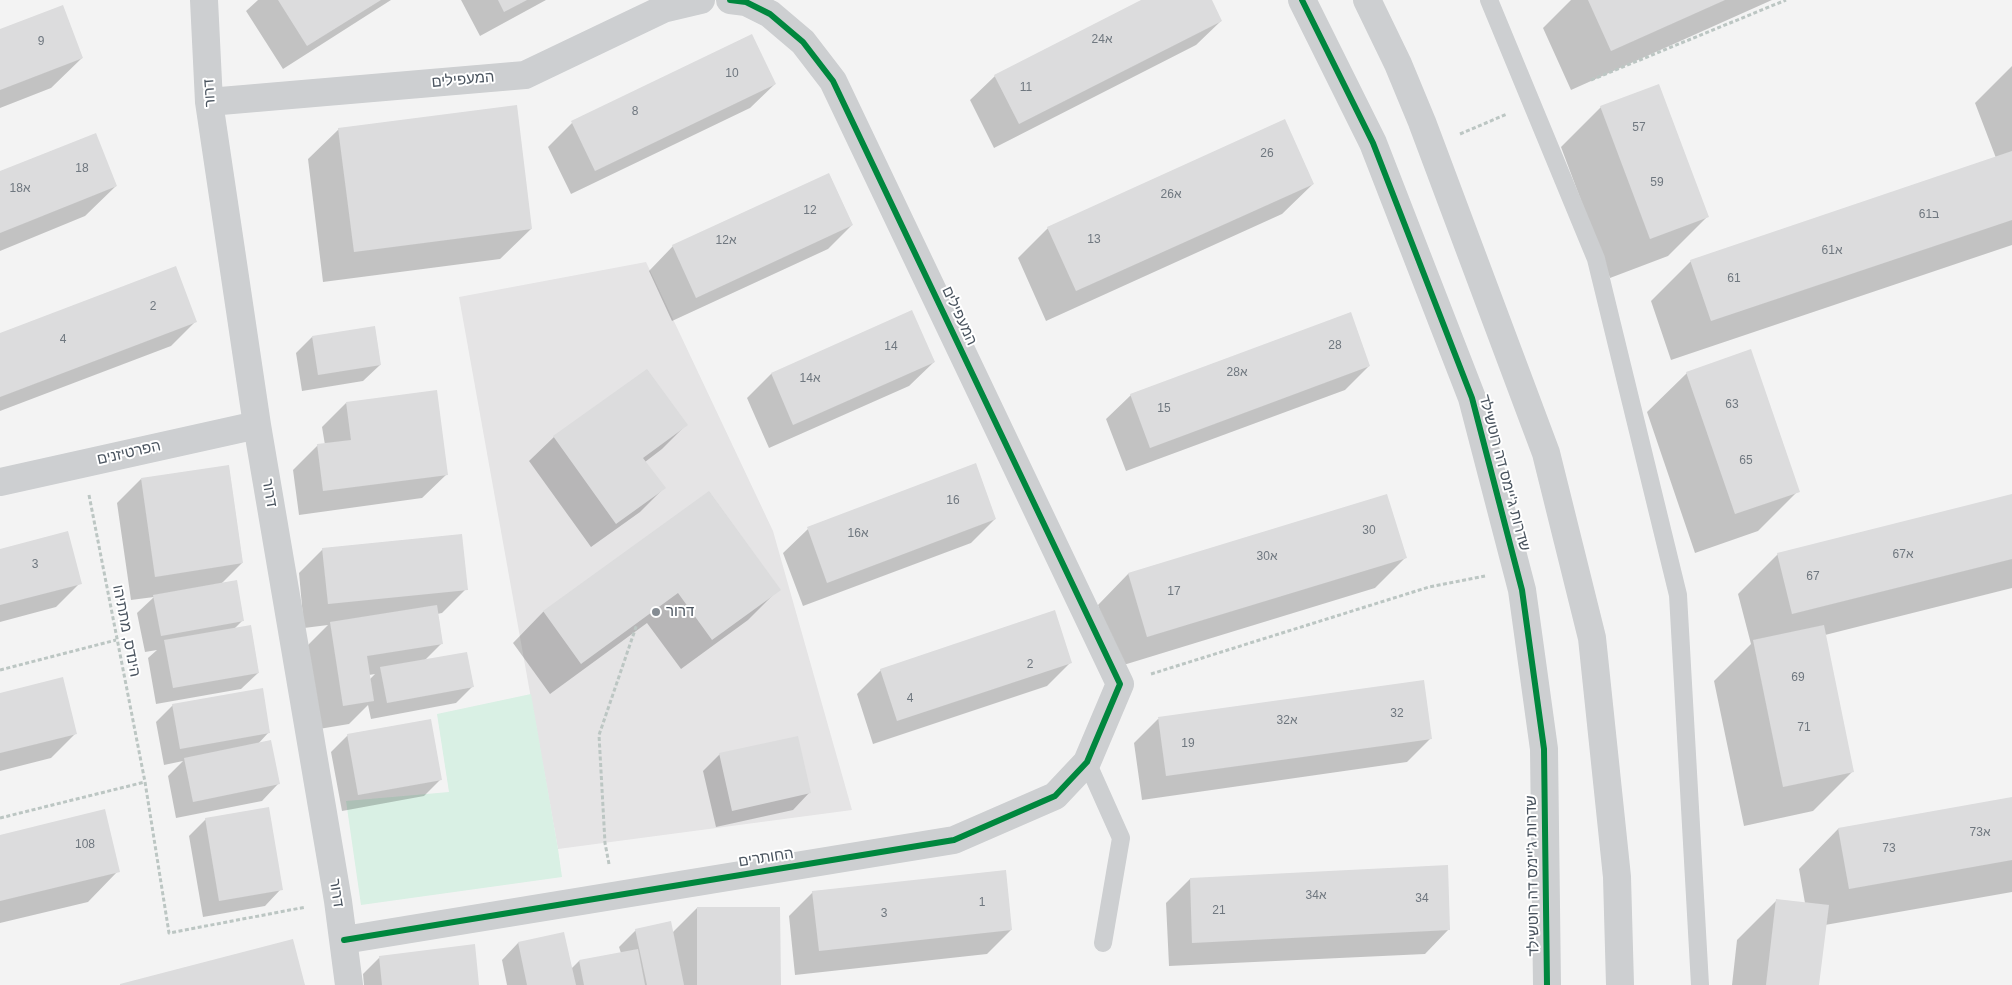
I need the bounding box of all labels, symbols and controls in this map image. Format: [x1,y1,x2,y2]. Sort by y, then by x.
house number: 24א [1092,33,1112,47]
house number: 9 [38,35,44,49]
house number: 10 [725,67,739,81]
street label: המעפילים [431,68,495,92]
street label: דרור [200,78,220,108]
house number: 11 [1020,81,1032,95]
house number: 8 [632,105,638,119]
house number: 57 [1632,121,1646,135]
house number: 26 [1260,147,1274,161]
house number: 18 [75,162,89,176]
house number: 59 [1650,176,1664,190]
house number: 18א [10,182,30,196]
house number: 26א [1161,188,1181,202]
house number: 12 [803,204,817,218]
house number: 61ב [1919,208,1939,222]
house number: 13 [1087,233,1101,247]
house number: 12א [716,234,736,248]
house number: 61א [1822,244,1842,258]
house number: 61 [1727,272,1741,286]
street label: המעפילים [937,284,981,348]
house number: 2 [150,300,156,314]
house number: 4 [60,333,66,347]
house number: 28 [1328,339,1342,353]
house number: 14 [884,340,898,354]
house number: 28א [1227,366,1247,380]
house number: 14א [800,372,820,386]
street label: שדרות ג'יימס דה רוטשילד [1474,393,1534,553]
house number: 63 [1725,398,1739,412]
house number: 15 [1157,402,1171,416]
street label: הפרטיזנים [95,437,163,469]
house number: 65 [1739,454,1753,468]
street label: דרור [258,478,280,508]
house number: 16 [946,494,960,508]
house number: 30 [1362,524,1376,538]
house number: 16א [848,527,868,541]
house number: 67א [1893,548,1913,562]
house number: 30א [1257,550,1277,564]
house number: 3 [32,558,38,572]
house number: 67 [1806,570,1820,584]
street label: הינדס, מתתיהו [108,583,144,679]
house number: 17 [1167,585,1181,599]
place label: דרור [666,603,694,621]
marker: דרור [650,606,662,618]
house number: 2 [1027,658,1033,672]
house number: 69 [1791,671,1805,685]
house number: 4 [907,692,913,706]
house number: 32 [1390,707,1404,721]
house number: 32א [1277,714,1297,728]
house number: 71 [1797,721,1811,735]
house number: 19 [1181,737,1195,751]
street label: שדרות ג'יימס דה רוטשילד [1523,795,1543,957]
house number: 73א [1970,826,1990,840]
house number: 108 [75,838,95,852]
house number: 73 [1882,842,1896,856]
street label: החותרים [737,845,795,871]
street label: דרור [325,878,347,908]
house number: 34א [1306,889,1326,903]
house number: 34 [1415,892,1429,906]
house number: 1 [979,896,985,910]
house number: 21 [1212,904,1226,918]
house number: 3 [881,907,887,921]

